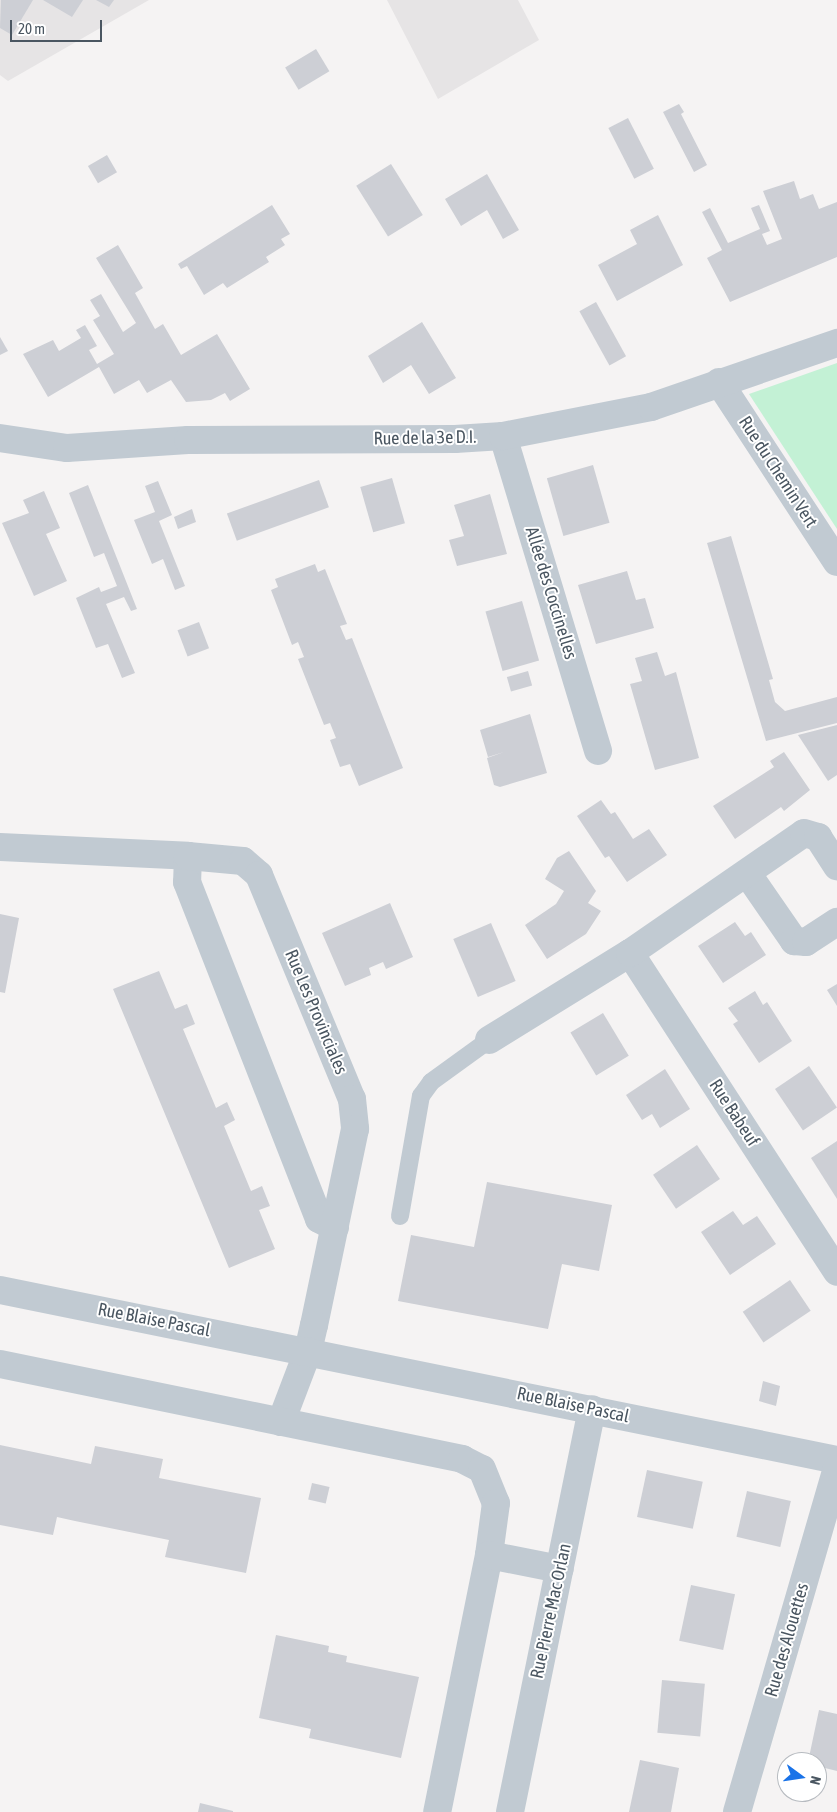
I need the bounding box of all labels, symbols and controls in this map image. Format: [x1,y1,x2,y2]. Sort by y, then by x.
scale bar [12,10,105,42]
text: 20 m [18,20,45,37]
street label: Rue du Chemin Vert [734,412,822,532]
street label: Rue de la 3e D.I. [373,426,477,450]
street label: Allée des Coccinelles [521,524,581,662]
street label: Rue Les Provinciales [280,946,352,1078]
street label: Rue Babeuf [704,1075,764,1151]
street label: Rue Blaise Pascal [96,1299,212,1341]
street label: Rue Blaise Pascal [515,1383,631,1427]
street label: Rue Pierre Mac Orlan [526,1541,576,1681]
street label: Rue des Alouettes [760,1581,814,1699]
north arrow [777,1752,827,1802]
text: N [807,1774,824,1786]

